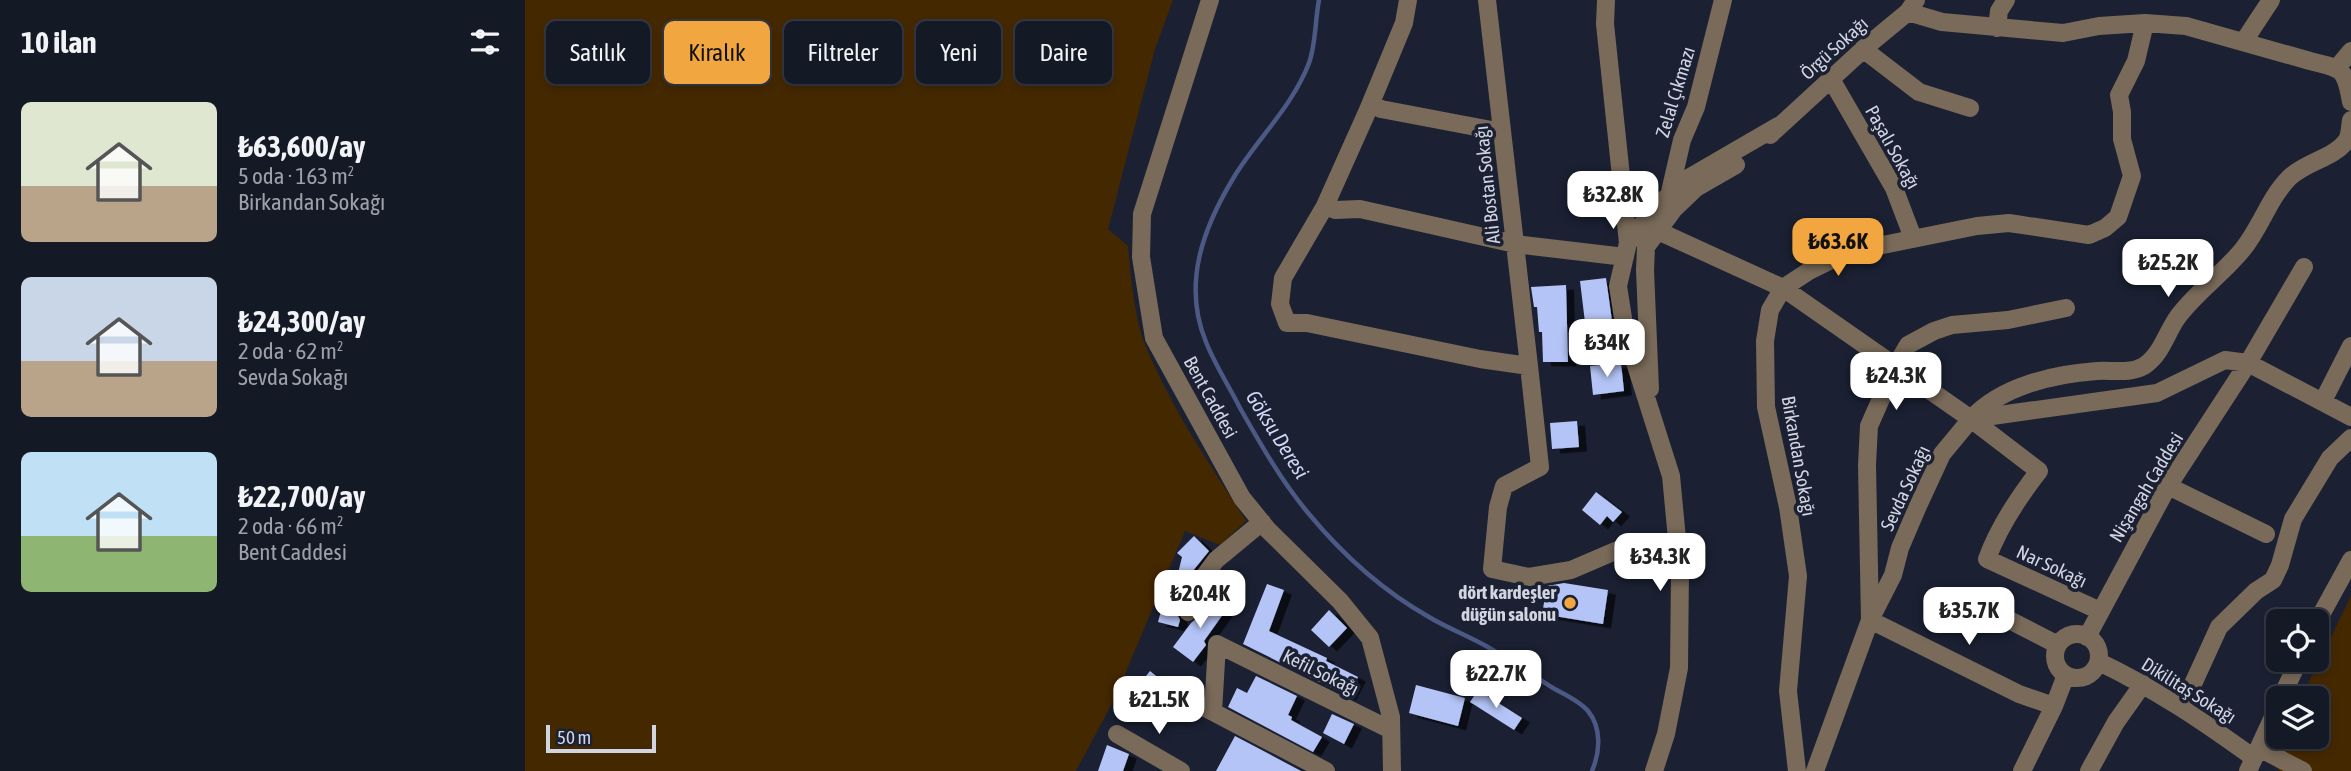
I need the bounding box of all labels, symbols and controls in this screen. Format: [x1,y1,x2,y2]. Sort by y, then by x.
street label: Örgü Sokağı [1796,12,1872,84]
chip: Satılık [546,21,650,84]
chip: Kiralık [664,21,770,84]
chip: Filtreler [784,21,902,84]
chip: Yeni [916,21,1001,84]
chip: Daire [1015,21,1112,84]
icon: filters [466,23,504,61]
text: 10 ilan [21,25,97,59]
street label: Zelal Çıkmazı [1651,44,1699,140]
street label: Paşalı Sokağı [1861,101,1925,193]
street label: Ali Bostan Sokağı [1470,125,1504,245]
text: ₺63,600/ay [238,129,365,163]
icon: home [77,130,161,214]
text: 5 oda · 163 m² [238,163,354,189]
pin: ₺32.8K [1556,172,1670,231]
text: ₺32.8K [1583,181,1643,207]
text: Birkandan Sokağı [238,189,385,215]
pin: ₺63.6K [1781,218,1895,278]
text: ₺63.6K [1808,228,1868,254]
pin: ₺25.2K [2111,240,2225,299]
text: ₺25.2K [2138,249,2198,275]
text: ₺24,300/ay [238,304,365,338]
icon: home [77,305,161,389]
pin: ₺34K [1566,320,1648,379]
text: ₺34K [1585,329,1629,355]
text: 2 oda · 62 m² [238,338,343,364]
street label: Bent Caddesi [1180,352,1242,442]
pin: ₺24.3K [1839,352,1953,412]
text: ₺24.3K [1866,362,1926,388]
text: Sevda Sokaḡı [238,364,348,390]
water label: Göksu Deresi [1242,386,1315,483]
street label: Birkandan Sokağı [1778,394,1820,518]
street label: Nişangah Caddesi [2105,428,2187,546]
street label: Sevda Sokaḡı [1876,442,1934,534]
text: ₺22,700/ay [238,479,365,513]
icon: home [77,480,161,564]
text: 2 oda · 66 m² [238,513,343,539]
pin: ₺34.3K [1603,534,1717,593]
text: Bent Caddesi [238,539,347,565]
street label: Nar Sokağı [2013,540,2091,592]
text: ₺34.3K [1630,543,1690,569]
pin: ₺20.4K [1143,570,1257,630]
text: ₺20.4K [1170,580,1230,606]
place label: dört kardeşler düğün salonu [1458,581,1556,625]
pin: ₺35.7K [1912,588,2026,647]
marker: dört kardeşler düğün salonu [1562,595,1578,611]
text: ₺35.7K [1939,597,1999,623]
map controls [2266,609,2329,749]
button: locate [2266,609,2329,672]
street label: Kefil Sokağı [1280,644,1362,700]
pin: ₺22.7K [1439,650,1553,710]
street label: Dikilitaş Sokağı [2138,652,2240,728]
text: ₺22.7K [1466,660,1526,686]
pin: ₺21.5K [1102,676,1216,736]
text: ₺21.5K [1129,686,1189,712]
button: layers [2266,686,2329,749]
scale bar [546,722,656,754]
text: 50 m [557,726,591,748]

